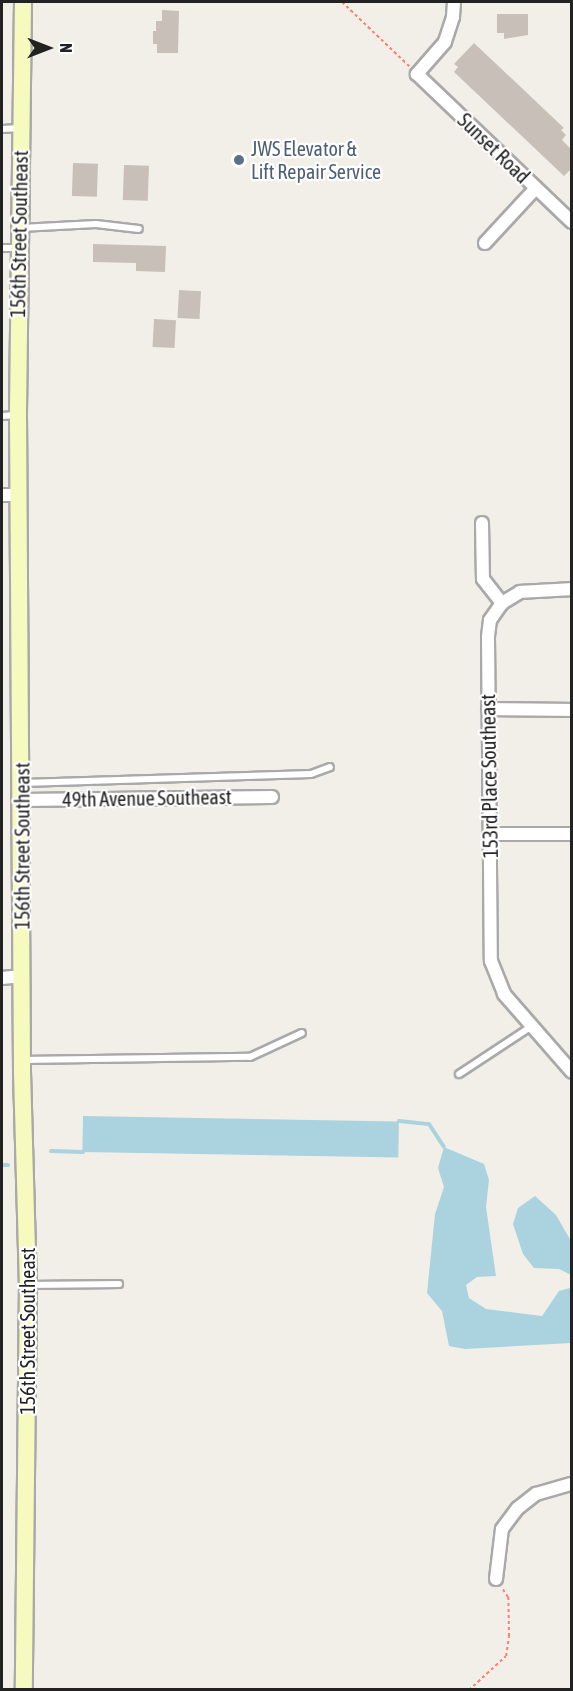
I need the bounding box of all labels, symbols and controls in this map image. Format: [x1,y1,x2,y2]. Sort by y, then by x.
north arrow [18,18,78,78]
text: N [57,43,75,53]
street label: Sunset Road [453,108,535,188]
place label: JWS Elevator & Lift Repair Service [251,136,381,183]
street label: 156th Street Southeast [6,150,32,318]
marker: JWS Elevator & Lift Repair Service [232,153,246,167]
street label: 153rd Place Southeast [476,694,502,858]
street label: 156th Street Southeast [10,762,34,930]
street label: 49th Avenue Southeast [62,785,232,811]
street label: 156th Street Southeast [15,1247,39,1415]

